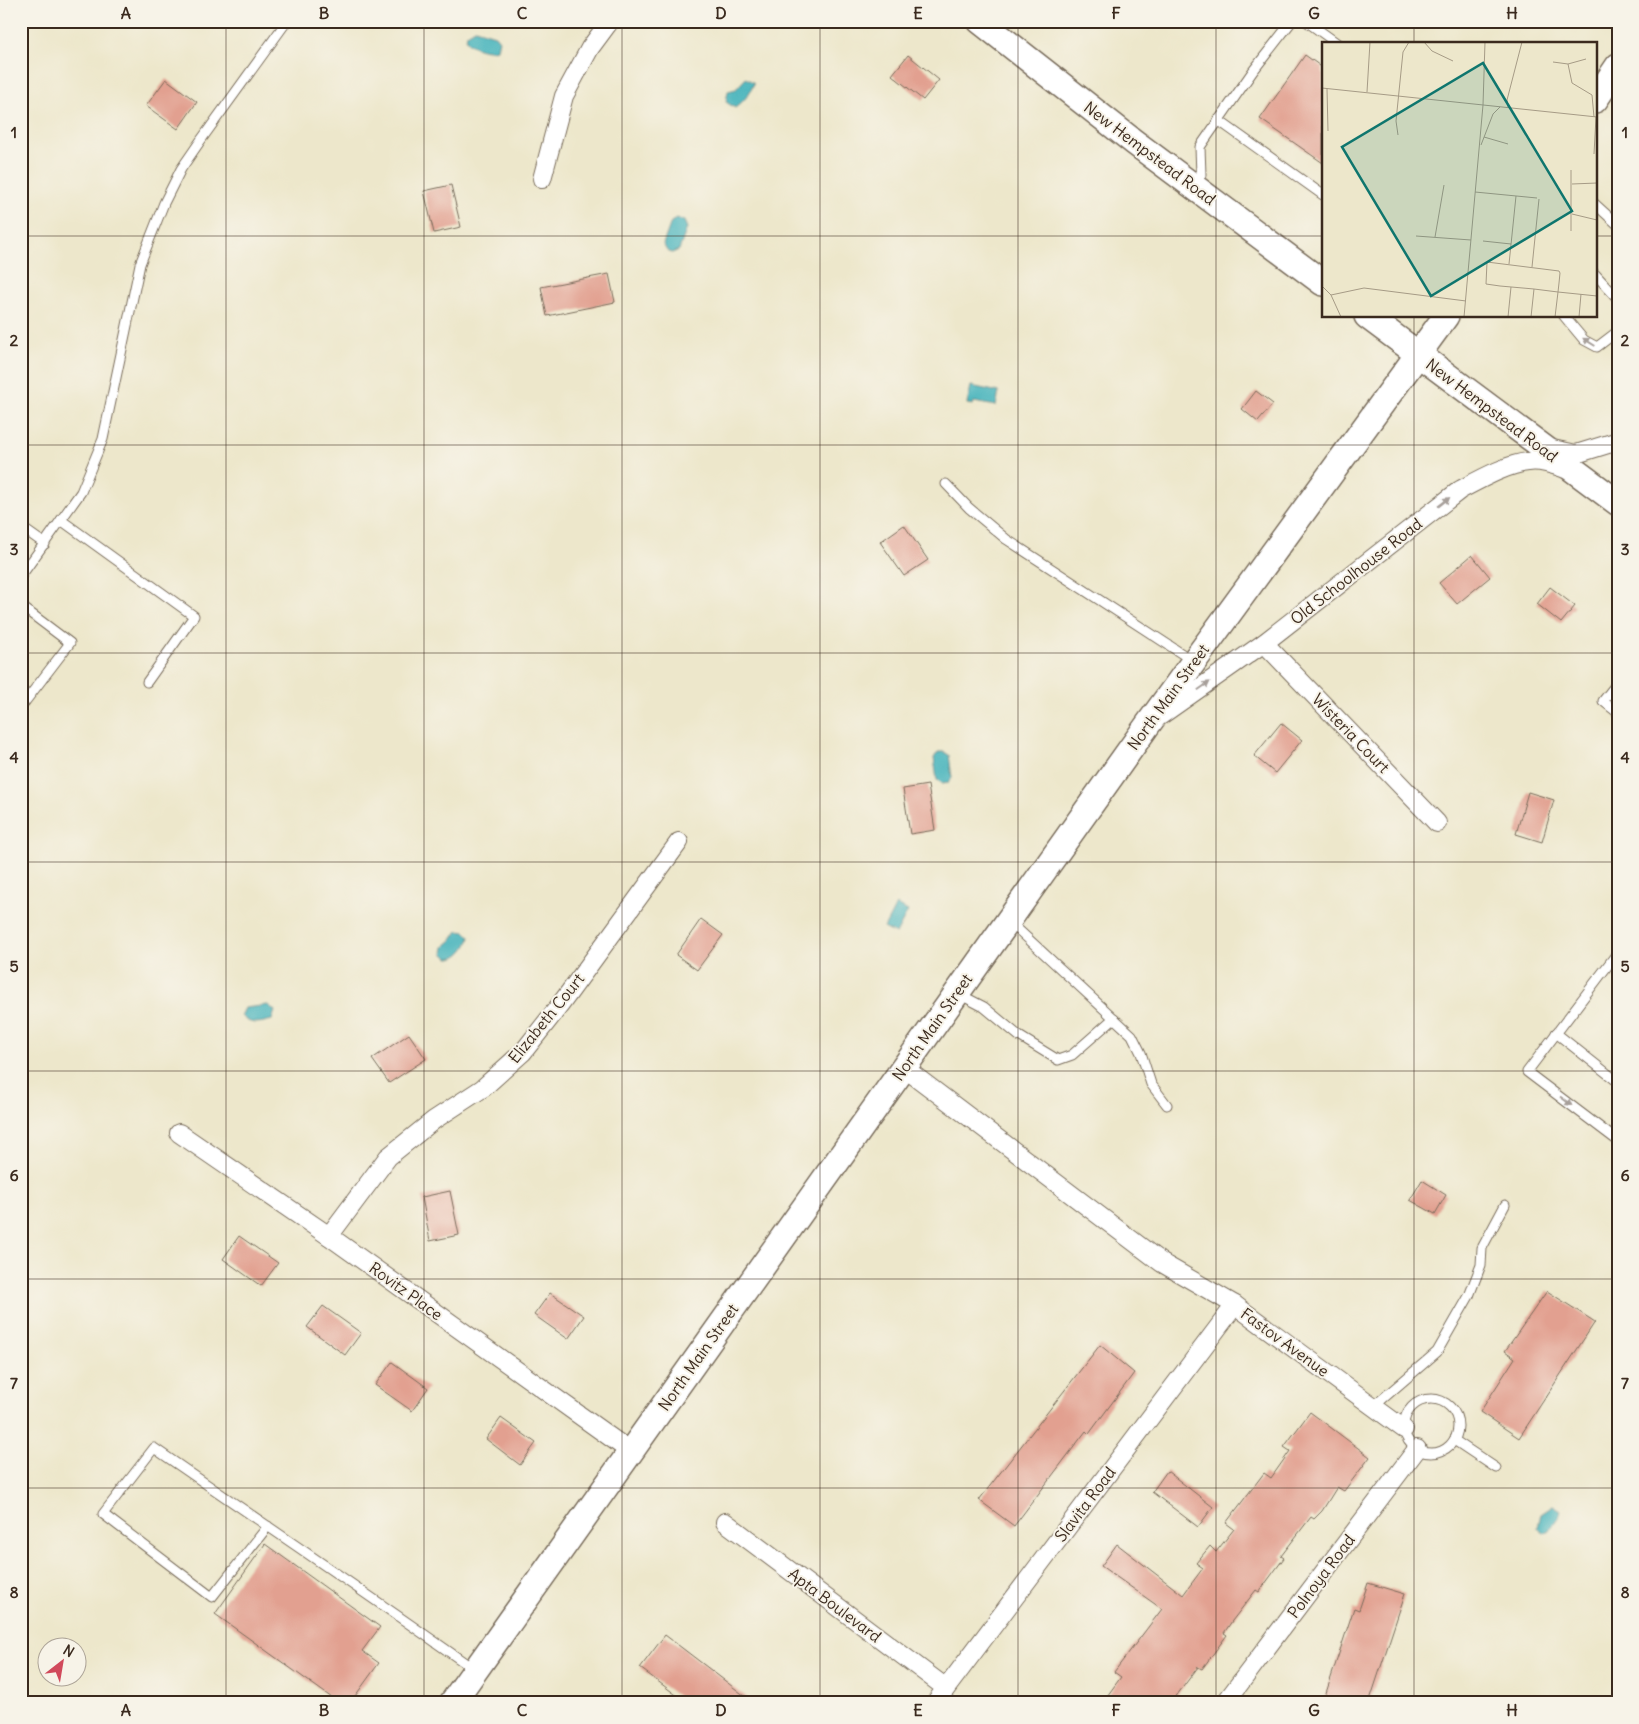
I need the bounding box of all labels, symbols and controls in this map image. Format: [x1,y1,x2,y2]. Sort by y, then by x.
text: A [121,3,131,23]
text: B [319,3,330,23]
text: C [517,3,528,23]
text: D [715,3,727,23]
text: E [913,3,923,23]
text: F [1111,3,1121,23]
text: G [1308,3,1320,23]
text: H [1506,3,1518,23]
inset map [1322,42,1596,318]
street label: New Hempstead Road [1080,97,1220,209]
text: 1 [11,122,17,142]
text: 1 [1622,122,1628,142]
text: 2 [10,330,19,350]
text: 2 [1621,330,1630,350]
one-way arrow [1582,337,1596,346]
street label: New Hempstead Road [1422,354,1562,466]
one-way arrow [1437,497,1450,508]
street label: Old Schoolhouse Road [1286,513,1426,629]
text: 3 [9,539,19,559]
text: 3 [1620,539,1630,559]
street label: North Main Street [1123,640,1214,754]
one-way arrow [1197,681,1211,691]
street label: Wisteria Court [1308,689,1394,777]
text: 4 [9,747,19,767]
text: 4 [1620,747,1630,767]
text: 5 [9,956,19,976]
text: 5 [1620,956,1630,976]
street label: Elizabeth Court [504,969,589,1067]
street label: North Main Street [888,969,977,1084]
one-way arrow [1559,1096,1572,1107]
text: 6 [9,1165,19,1185]
text: 6 [1620,1165,1630,1185]
street label: Rovitz Place [365,1258,447,1324]
street label: North Main Street [654,1299,743,1414]
street label: Fastov Avenue [1237,1303,1333,1381]
text: 7 [10,1373,18,1393]
text: 7 [1621,1373,1629,1393]
street label: Slavita Road [1050,1463,1120,1545]
street label: Polnoya Road [1283,1530,1359,1622]
street label: Apta Boulevard [785,1564,885,1646]
text: 8 [9,1582,19,1602]
text: 8 [1620,1582,1630,1602]
north arrow [38,1636,88,1686]
text: N [60,1641,77,1661]
text: A [121,1700,131,1720]
text: B [319,1700,330,1720]
text: C [517,1700,528,1720]
text: D [715,1700,727,1720]
text: E [913,1700,923,1720]
text: F [1111,1700,1121,1720]
text: G [1308,1700,1320,1720]
text: H [1506,1700,1518,1720]

